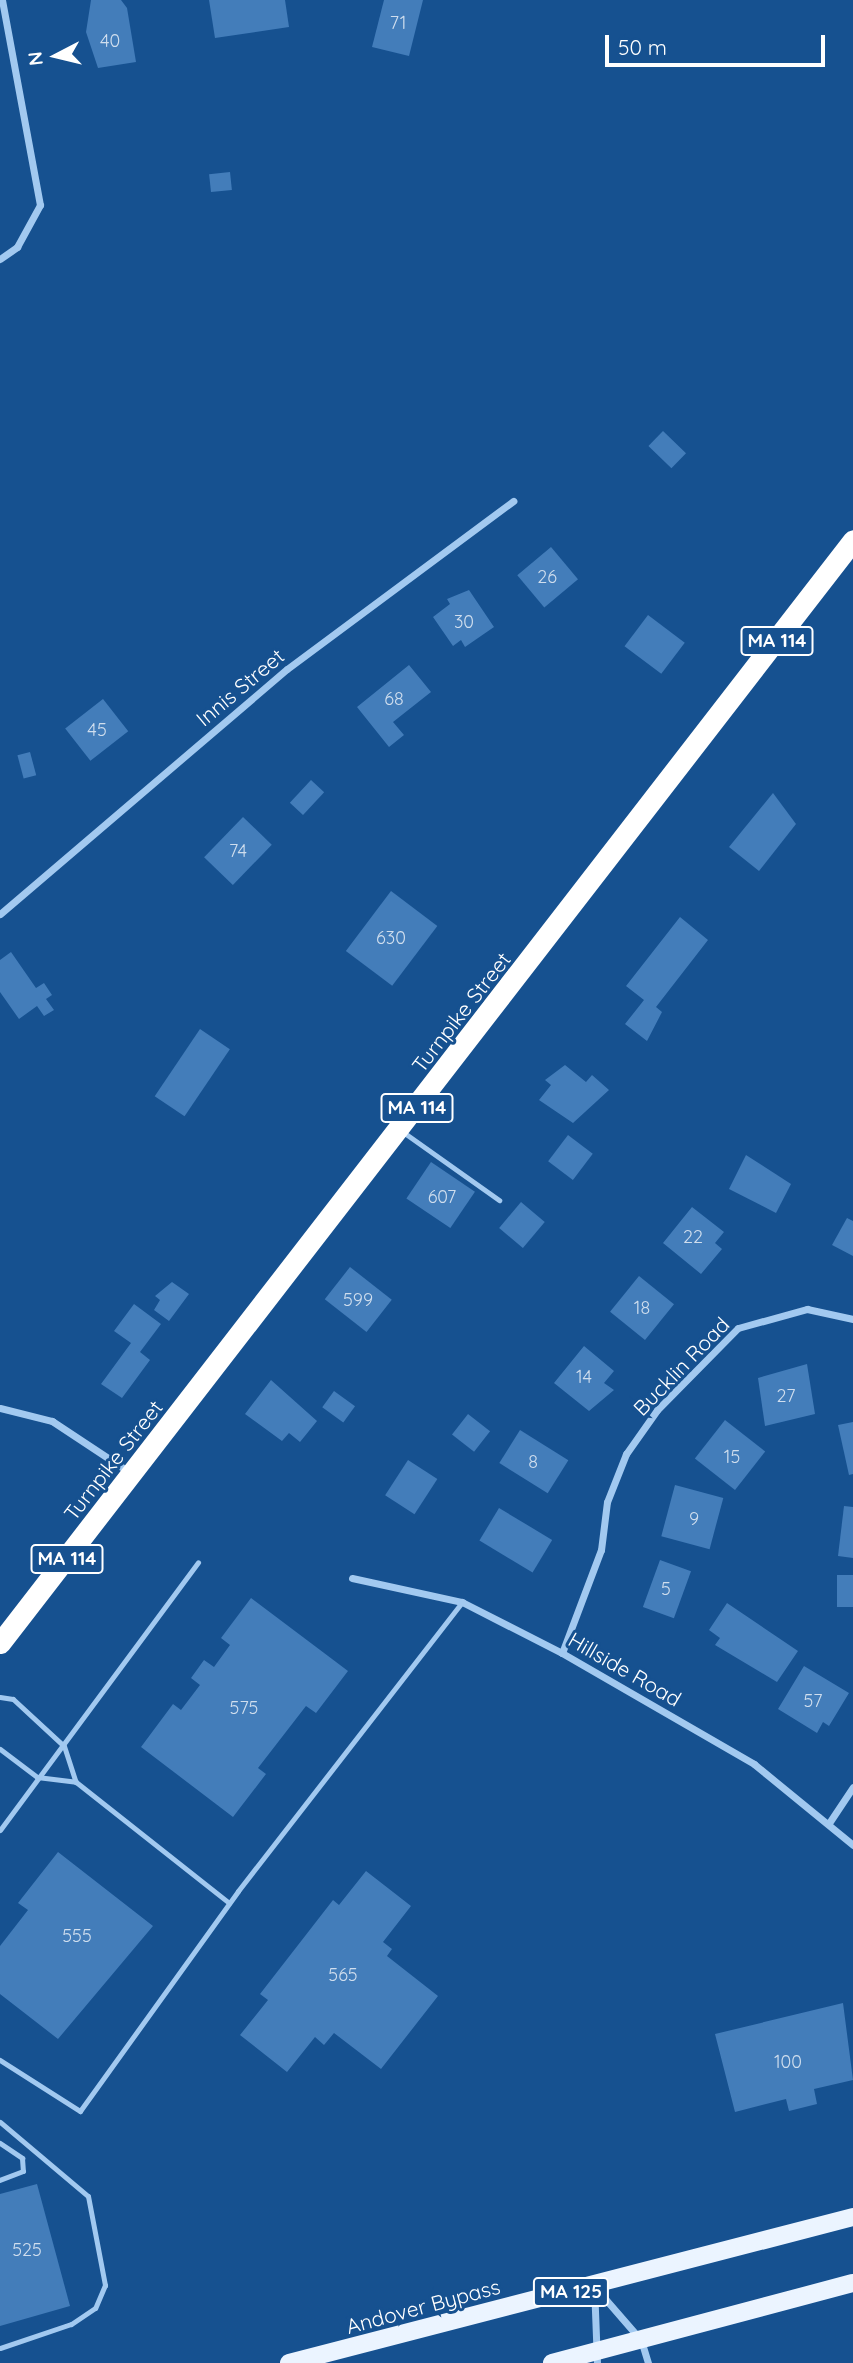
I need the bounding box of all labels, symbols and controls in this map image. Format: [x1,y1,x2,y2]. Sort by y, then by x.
house number: 71 [390,12,406,34]
north arrow [21,21,91,91]
scale bar [608,21,828,65]
house number: 40 [100,30,120,52]
text: 50 m [618,34,667,60]
text: N [22,50,48,67]
house number: 26 [537,566,557,588]
house number: 30 [454,611,474,633]
road number: MA 114 [740,626,814,656]
street label: Innis Street [191,643,289,731]
house number: 68 [384,688,404,710]
house number: 45 [87,719,107,741]
house number: 74 [229,840,247,862]
house number: 630 [376,927,406,949]
street label: Turnpike Street [406,947,516,1077]
road number: MA 114 [380,1092,454,1124]
house number: 607 [428,1186,456,1208]
house number: 22 [683,1226,703,1248]
house number: 599 [343,1289,373,1311]
house number: 18 [634,1297,650,1319]
street label: Bucklin Road [628,1312,734,1420]
house number: 14 [576,1366,592,1388]
house number: 27 [777,1385,795,1407]
street label: Turnpike Street [58,1395,168,1525]
house number: 15 [724,1446,740,1468]
house number: 8 [528,1451,538,1473]
house number: 9 [689,1508,699,1530]
road number: MA 114 [30,1544,104,1574]
house number: 5 [661,1578,671,1600]
street label: Hillside Road [564,1627,686,1711]
house number: 57 [803,1690,823,1712]
house number: 575 [230,1697,258,1719]
house number: 555 [62,1925,92,1947]
house number: 565 [328,1964,358,1986]
house number: 100 [774,2051,802,2073]
house number: 525 [12,2239,42,2261]
street label: Andover Bypass [343,2273,503,2339]
road number: MA 125 [532,2276,610,2308]

